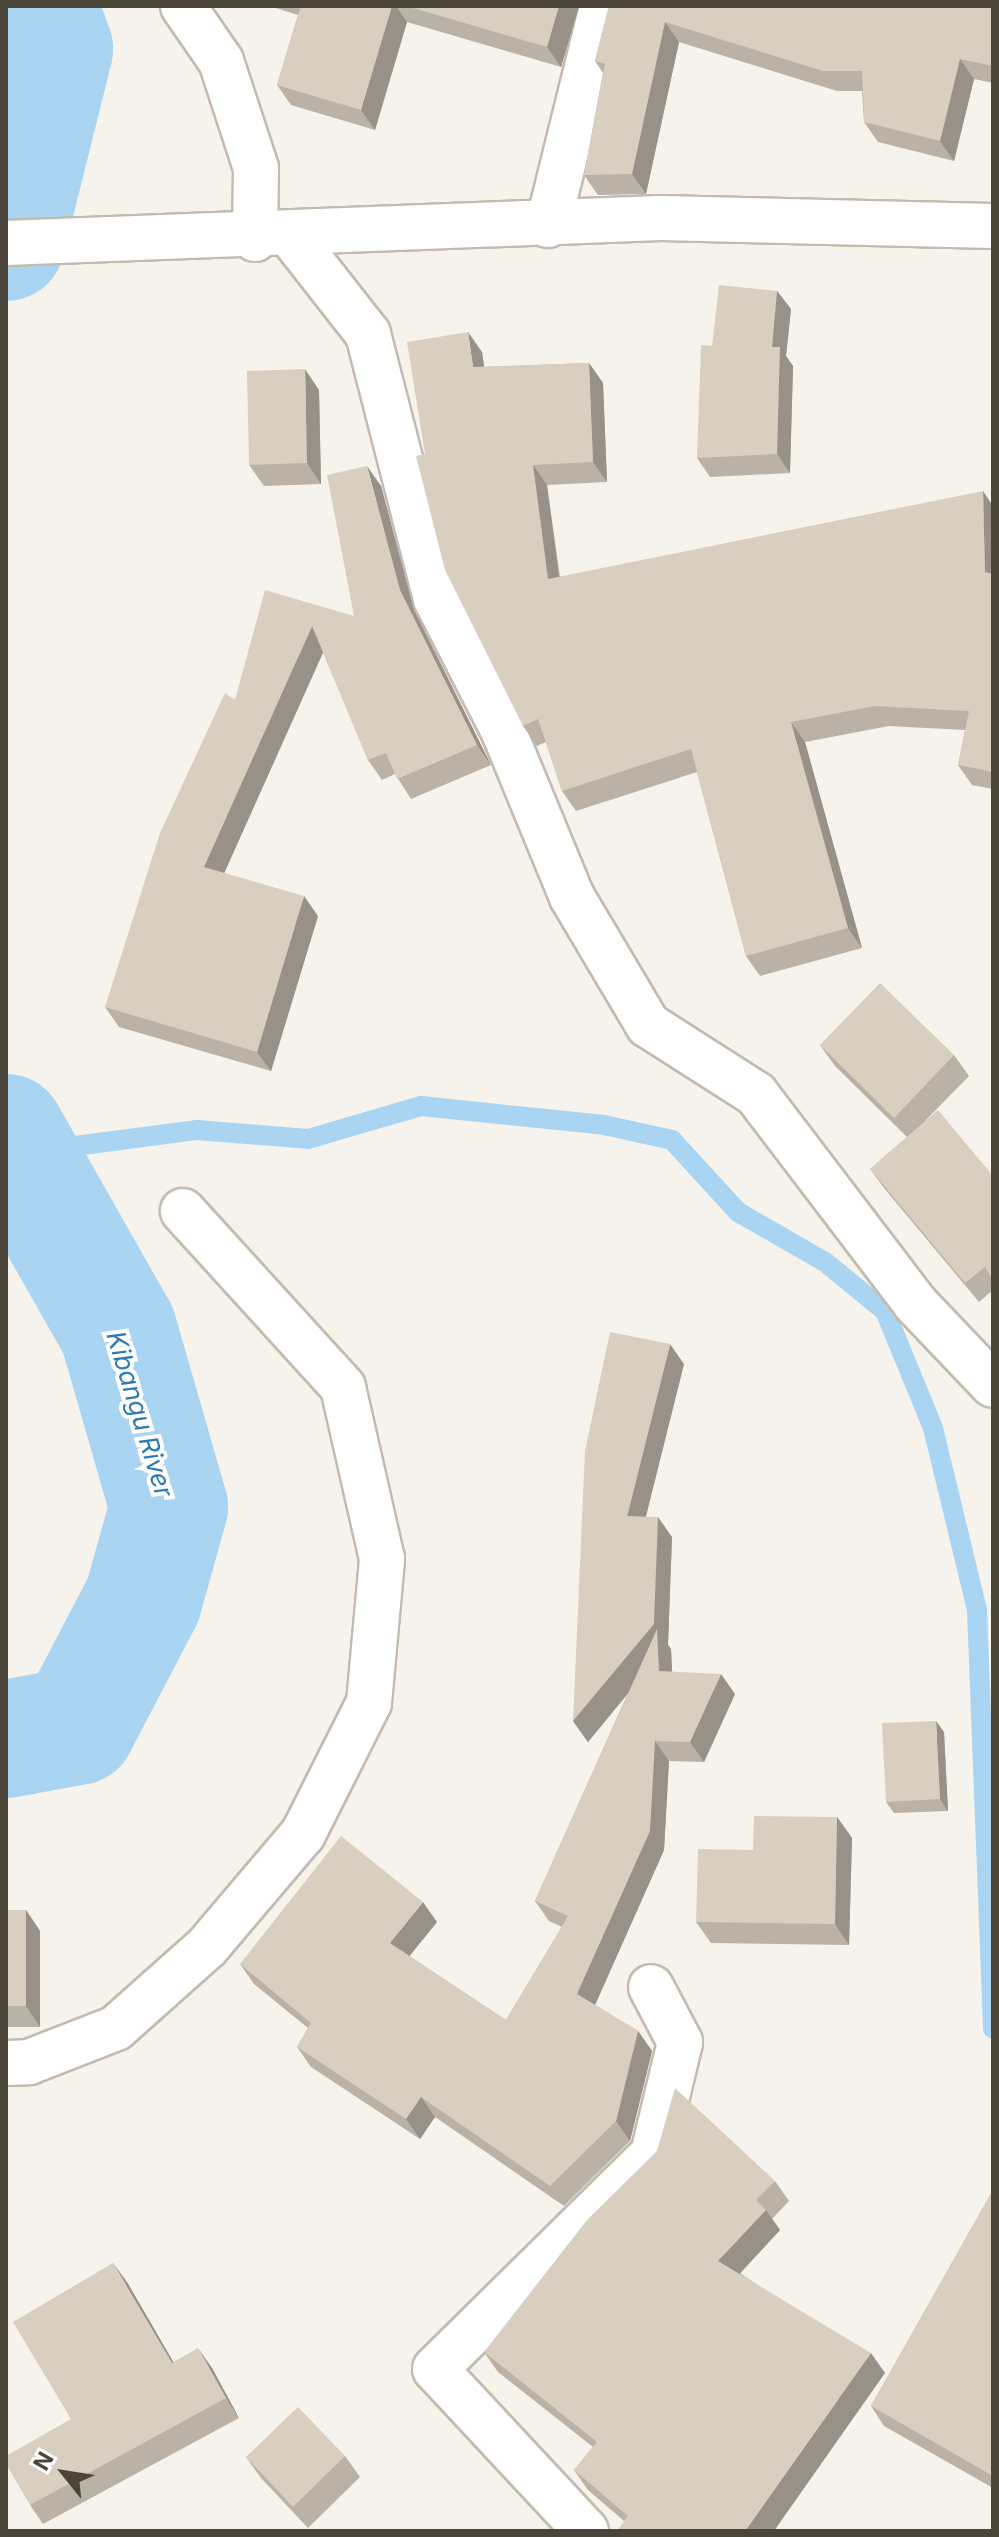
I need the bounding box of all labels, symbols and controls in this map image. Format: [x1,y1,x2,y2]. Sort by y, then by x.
water label: Kibangu River [100,1327,180,1501]
north arrow [24,2433,104,2513]
text: N [28,2447,59,2475]

